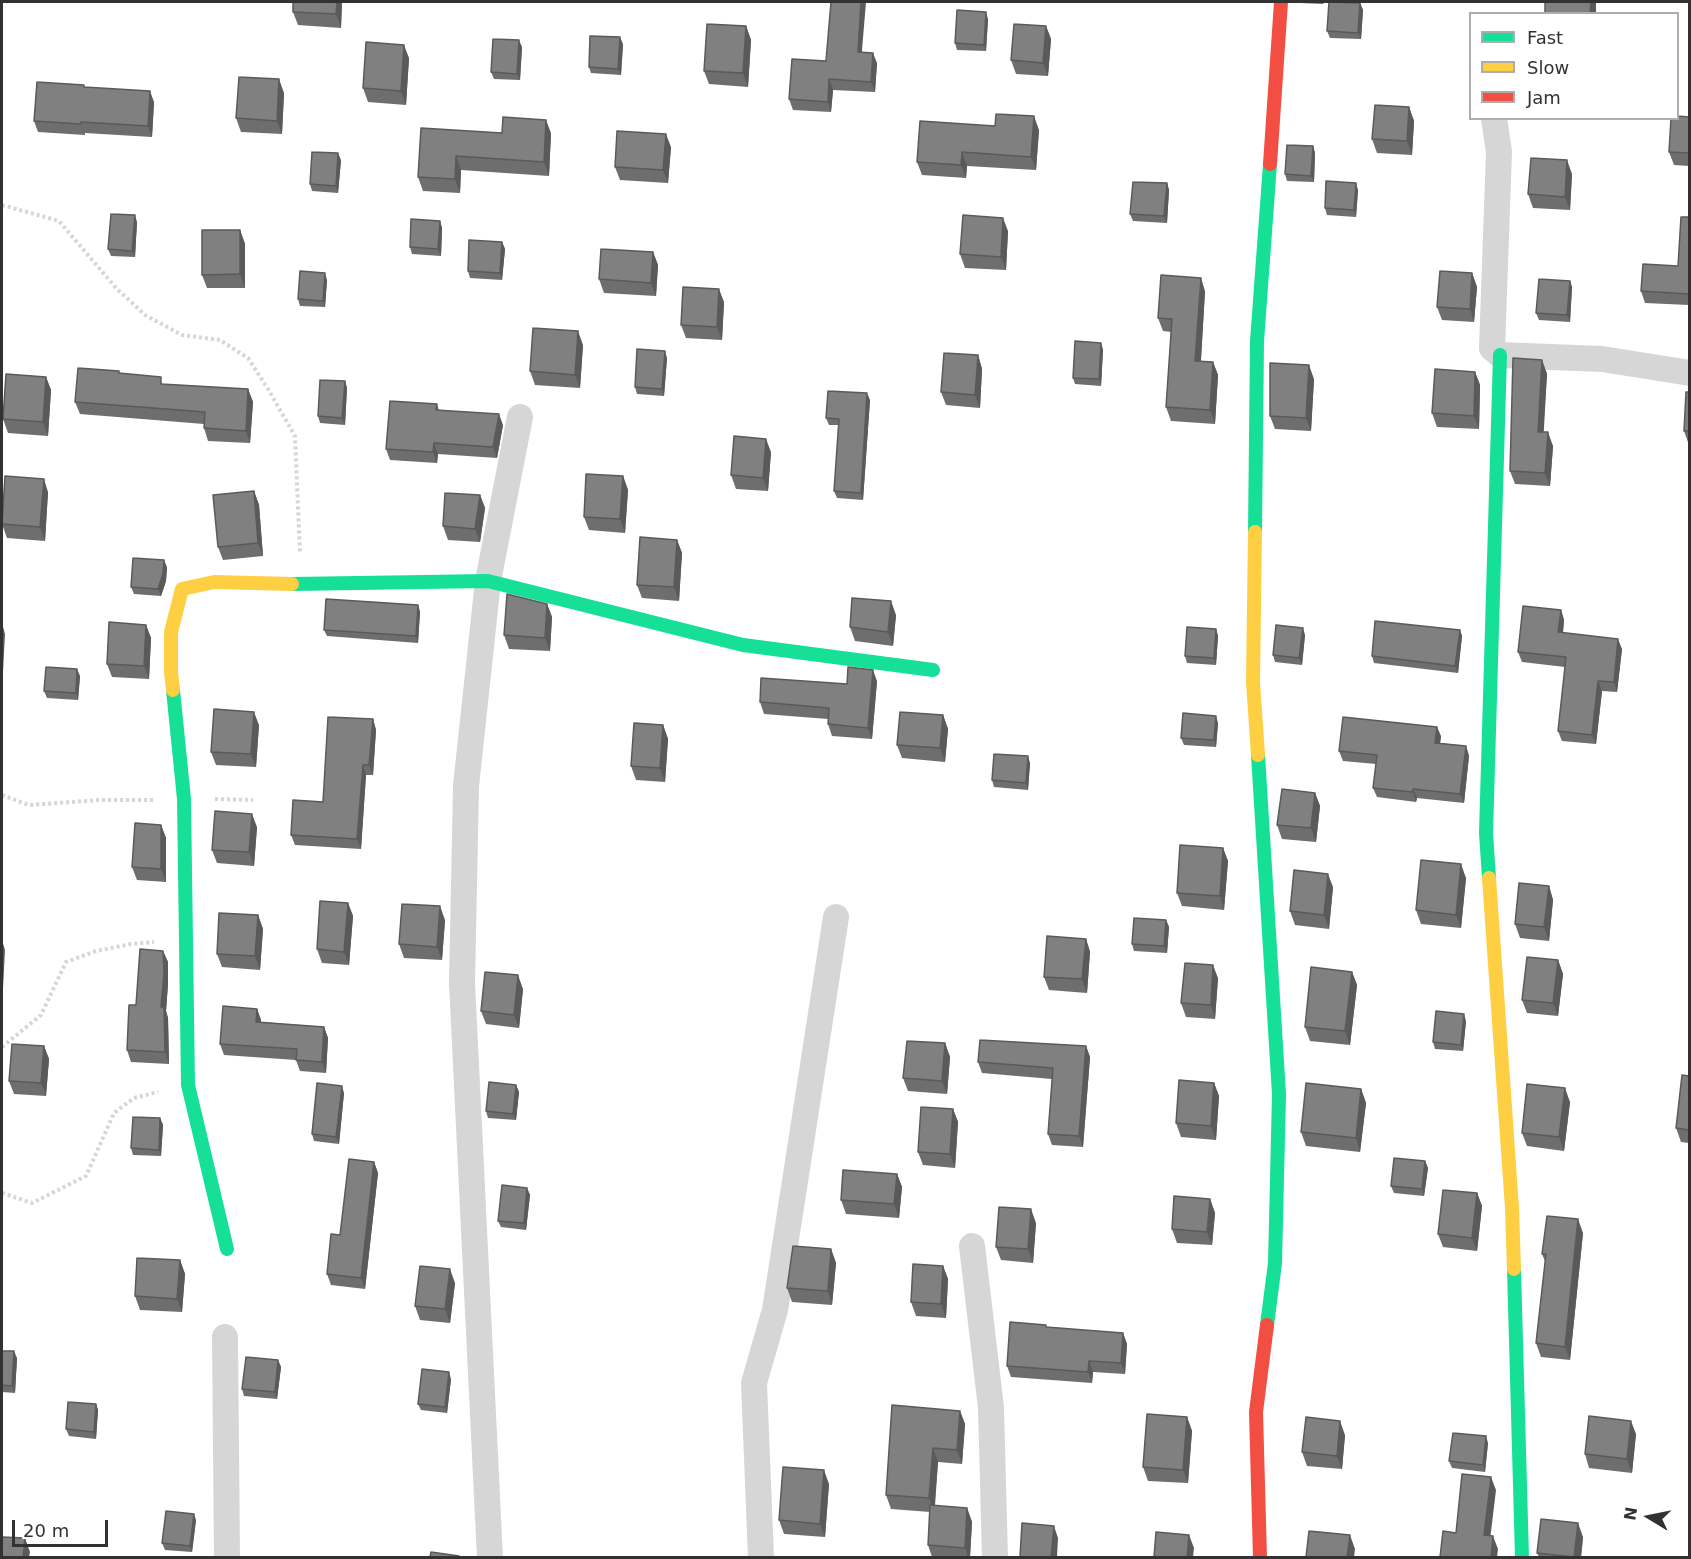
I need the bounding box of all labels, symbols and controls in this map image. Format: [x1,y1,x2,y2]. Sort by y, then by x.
legend [1469,12,1679,120]
text: Fast [1527,27,1563,48]
text: Slow [1527,57,1569,78]
text: Jam [1527,87,1561,108]
north arrow [1619,1487,1679,1547]
text: N [1620,1506,1641,1522]
scale bar [15,1508,111,1546]
text: 20 m [23,1520,69,1541]

